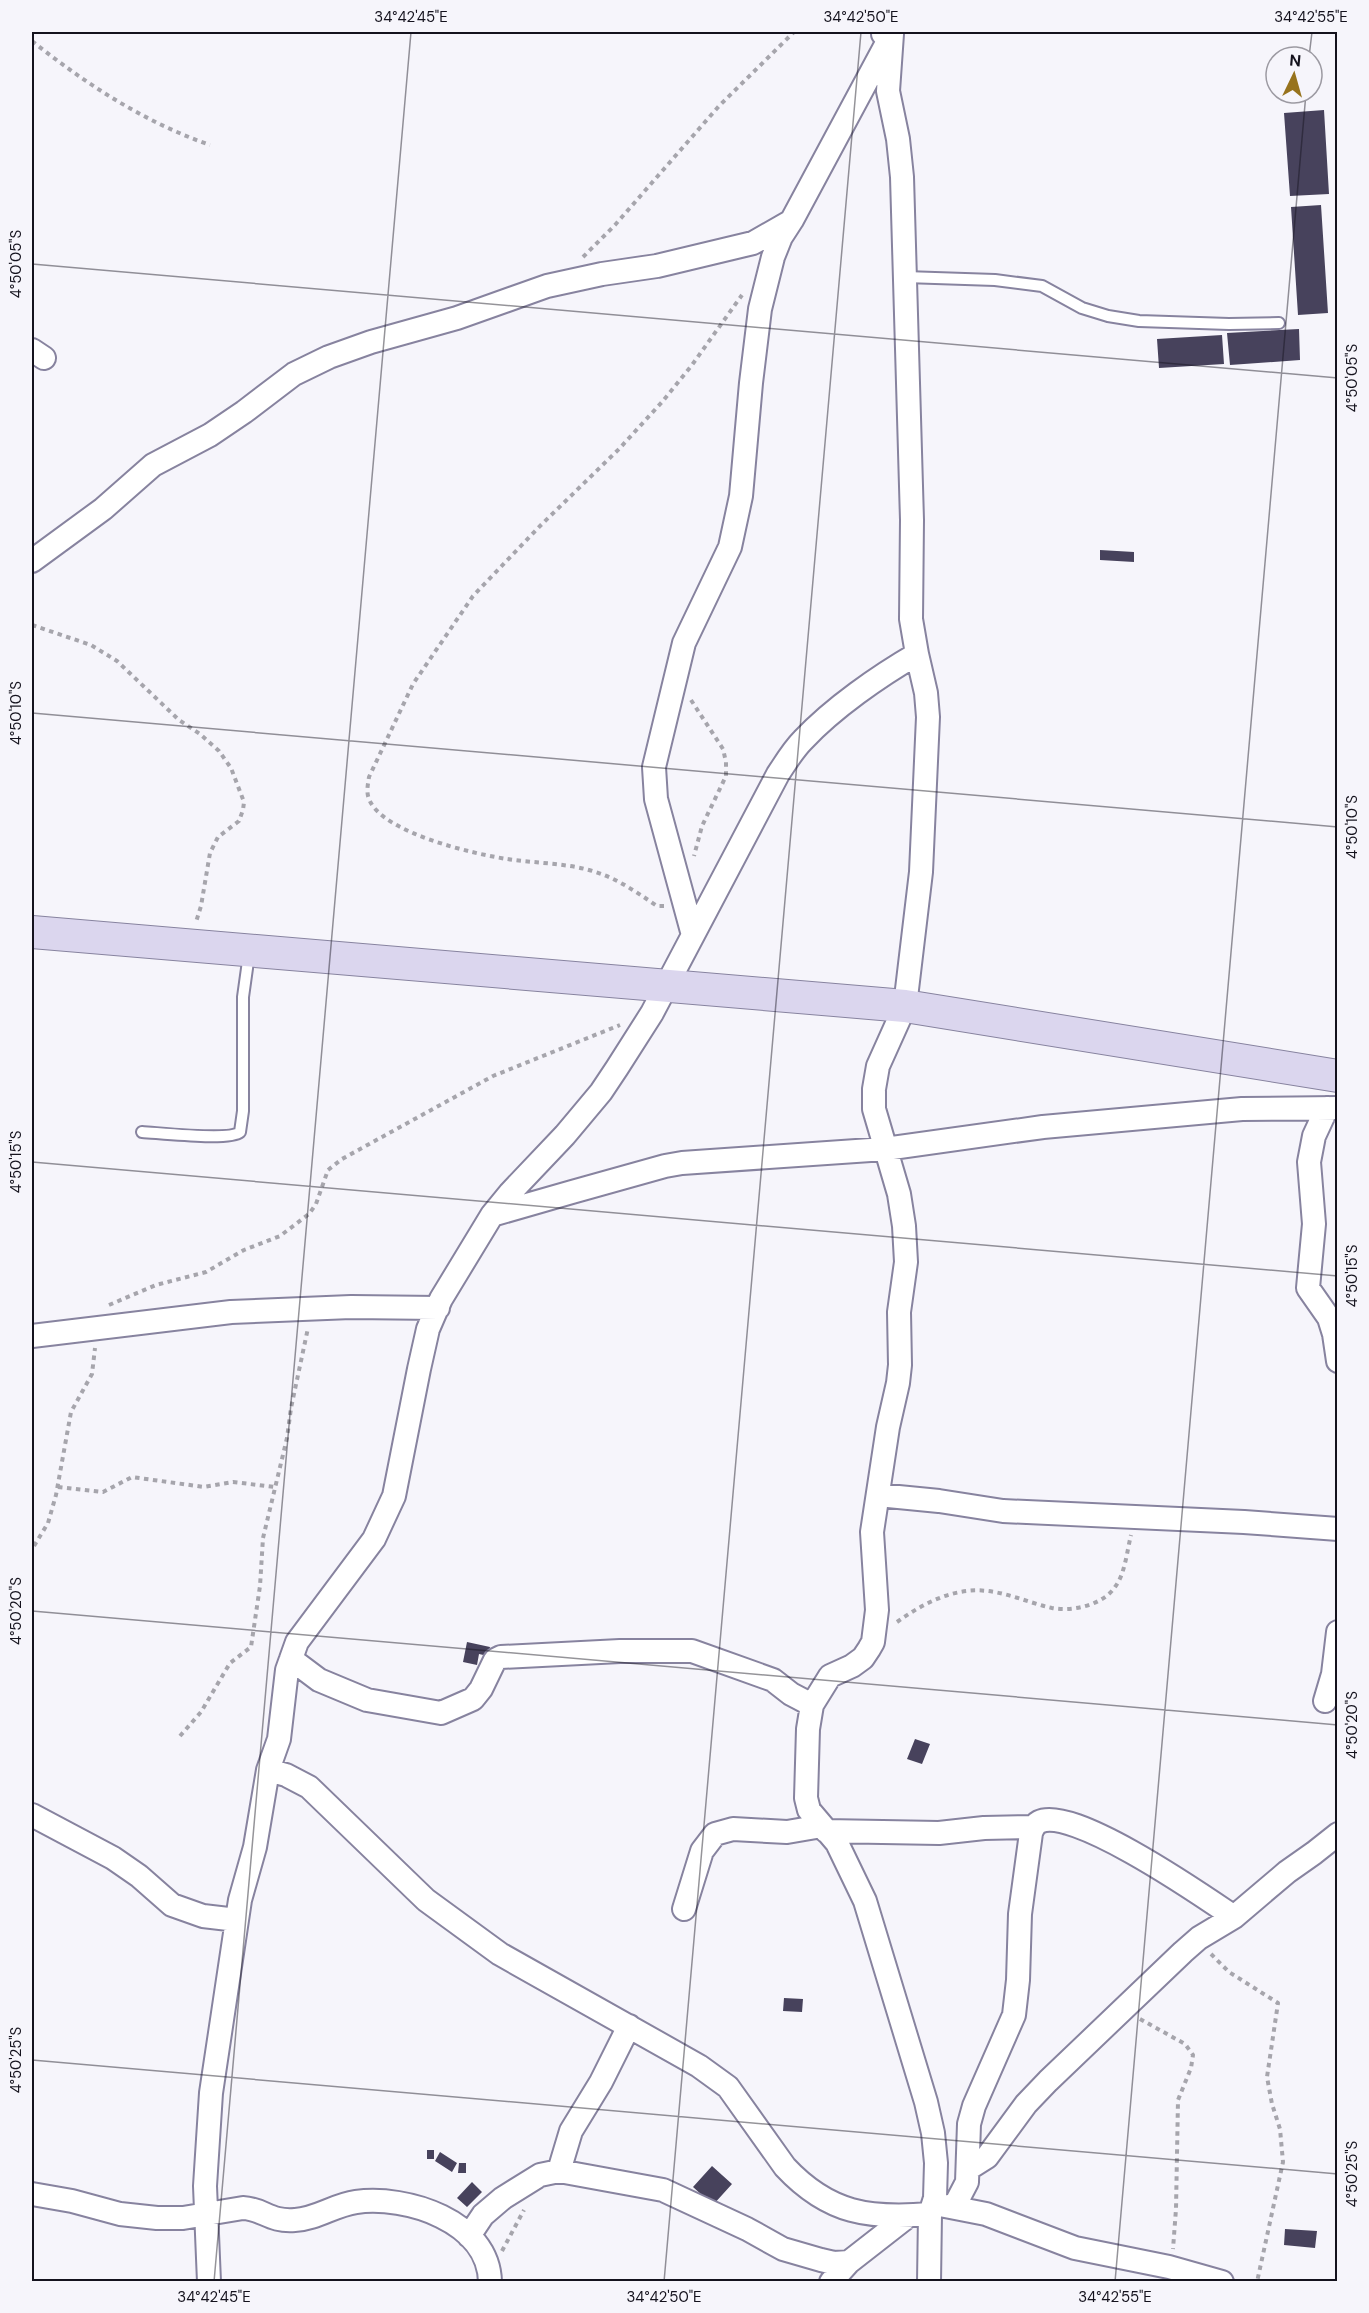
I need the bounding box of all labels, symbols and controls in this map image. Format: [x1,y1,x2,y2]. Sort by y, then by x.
text: 34°42'45"E [374,7,448,27]
text: 34°42'50"E [823,7,899,27]
text: 34°42'55"E [1274,7,1348,27]
north arrow [1264,45,1324,105]
text: N [1289,50,1302,72]
text: 4°50'05"S [6,230,26,298]
text: 4°50'05"S [1342,344,1362,412]
text: 4°50'10"S [6,681,26,745]
text: 4°50'10"S [1342,795,1362,859]
text: 4°50'15"S [6,1130,26,1193]
text: 4°50'15"S [1342,1244,1362,1307]
text: 4°50'20"S [6,1577,26,1645]
text: 4°50'20"S [1342,1691,1362,1759]
text: 4°50'25"S [6,2026,26,2093]
text: 4°50'25"S [1342,2140,1362,2207]
text: 34°42'45"E [177,2287,251,2307]
text: 34°42'50"E [626,2287,702,2307]
text: 34°42'55"E [1078,2287,1152,2307]

